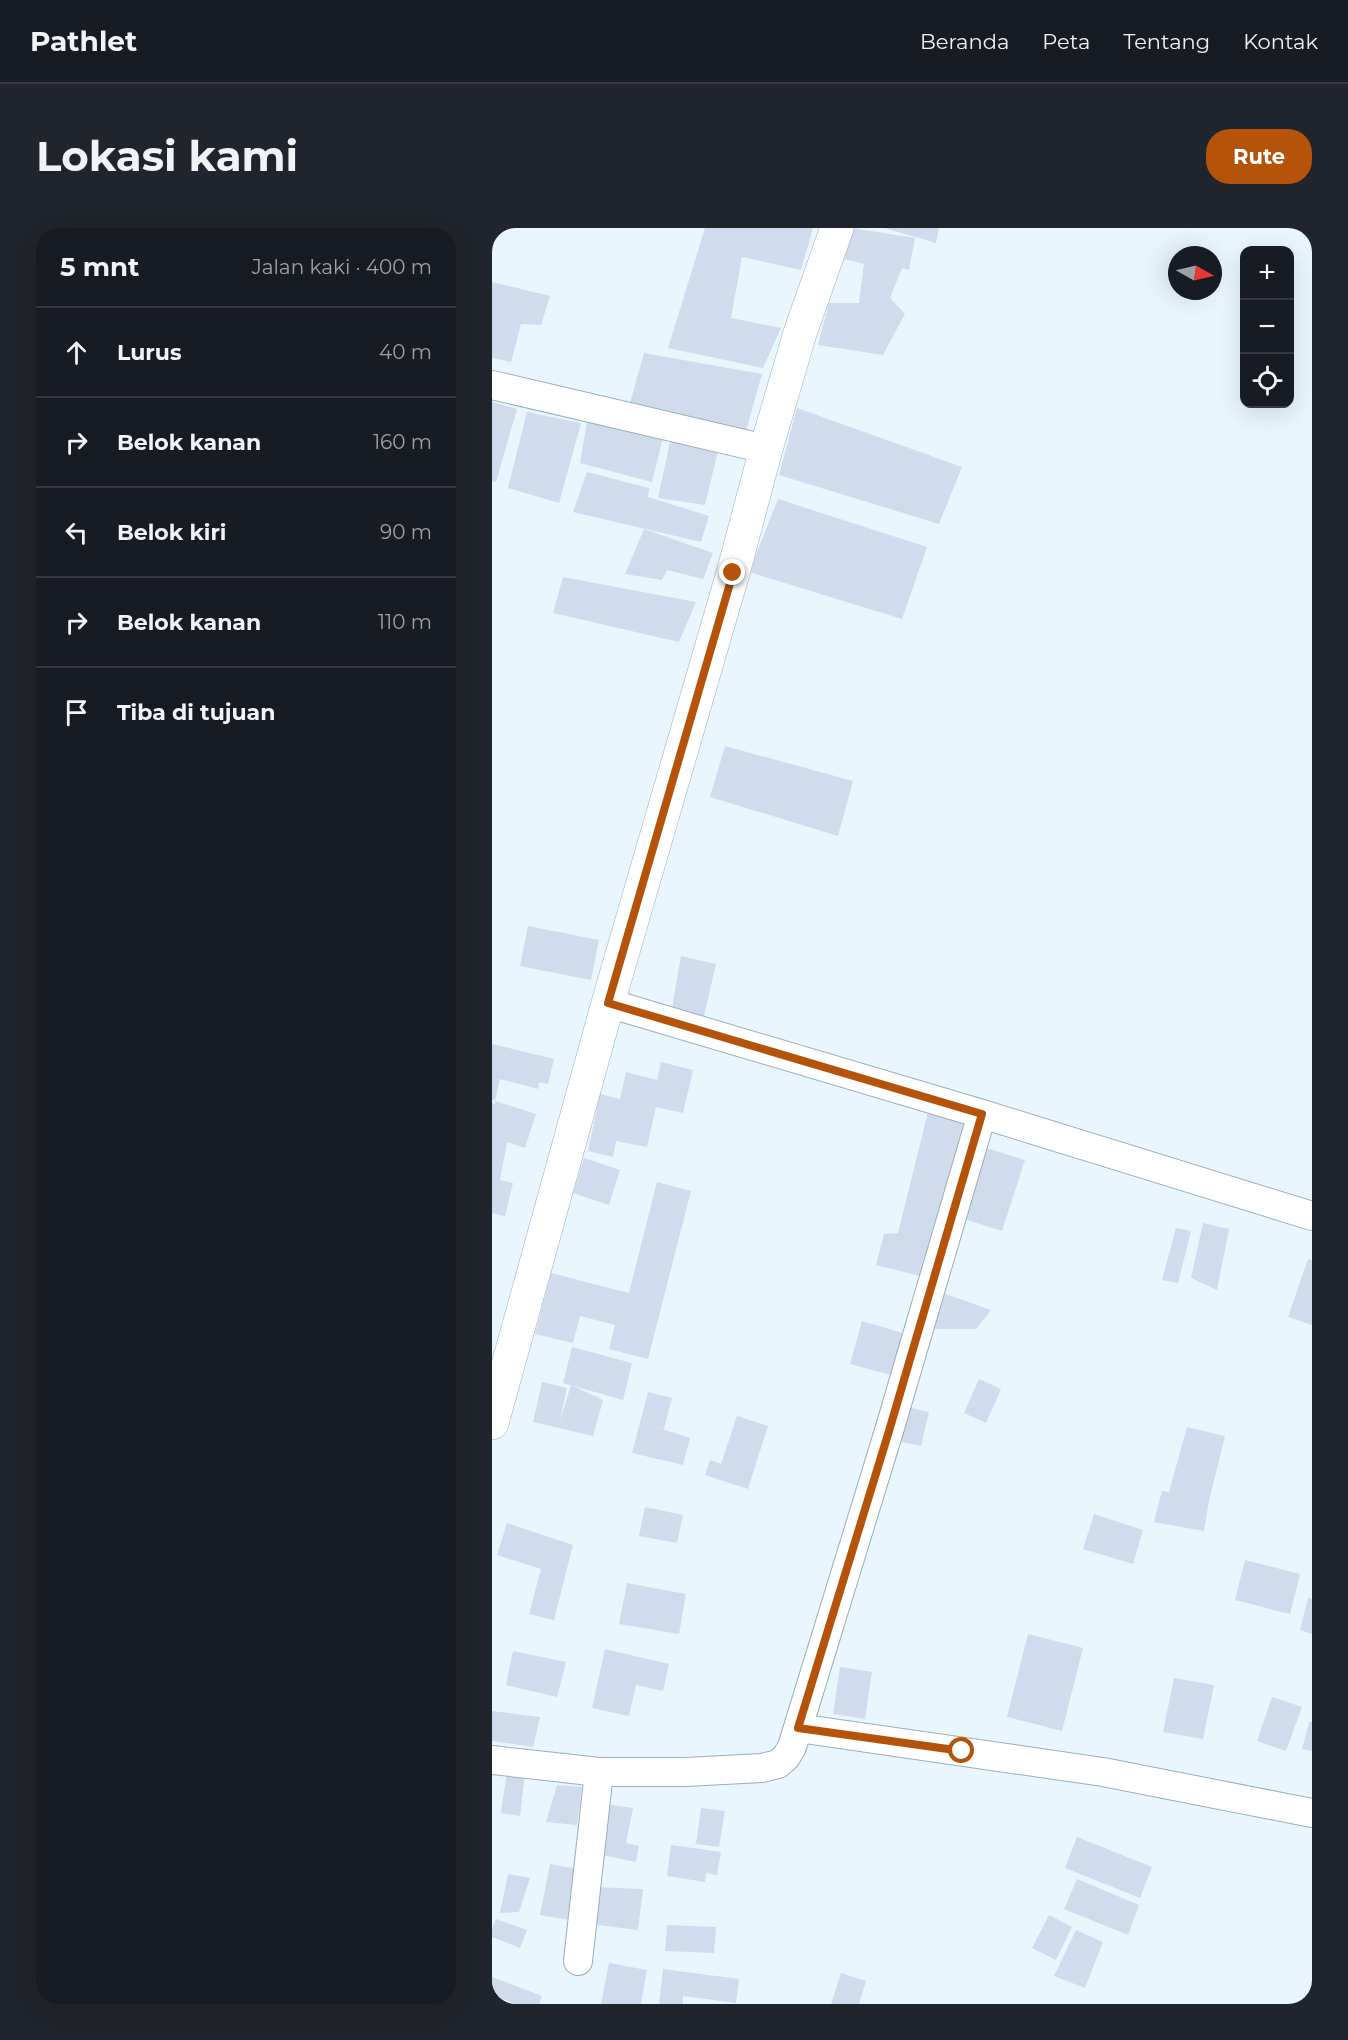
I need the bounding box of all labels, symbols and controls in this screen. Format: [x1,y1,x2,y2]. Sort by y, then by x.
text: Pathlet [30,24,137,58]
text: Beranda [920,29,1009,54]
text: Peta [1042,29,1090,54]
text: Tentang [1123,29,1210,54]
text: Kontak [1243,29,1318,54]
button: Rute [1206,129,1312,184]
text: Lokasi kami [36,130,298,182]
north arrow [1168,246,1222,300]
map controls [1240,246,1294,408]
button: + [1240,246,1294,300]
text: 5 mnt [60,251,139,283]
text: Jalan kaki · 400 m [252,255,432,279]
button: − [1240,300,1294,354]
icon: ahead [60,336,93,369]
text: Lurus [117,339,182,366]
text: 40 m [379,340,432,364]
button: locate [1240,354,1294,408]
icon: right [60,426,93,459]
text: Belok kanan [117,429,261,456]
text: 160 m [373,430,432,454]
icon: left [60,516,93,549]
text: Belok kiri [117,519,226,546]
text: 90 m [380,520,432,544]
route end [719,559,745,585]
icon: right [60,606,93,639]
text: Belok kanan [117,609,261,636]
text: 110 m [378,610,432,634]
icon: arrive [60,696,93,729]
text: Tiba di tujuan [117,699,275,726]
route start [948,1737,974,1763]

